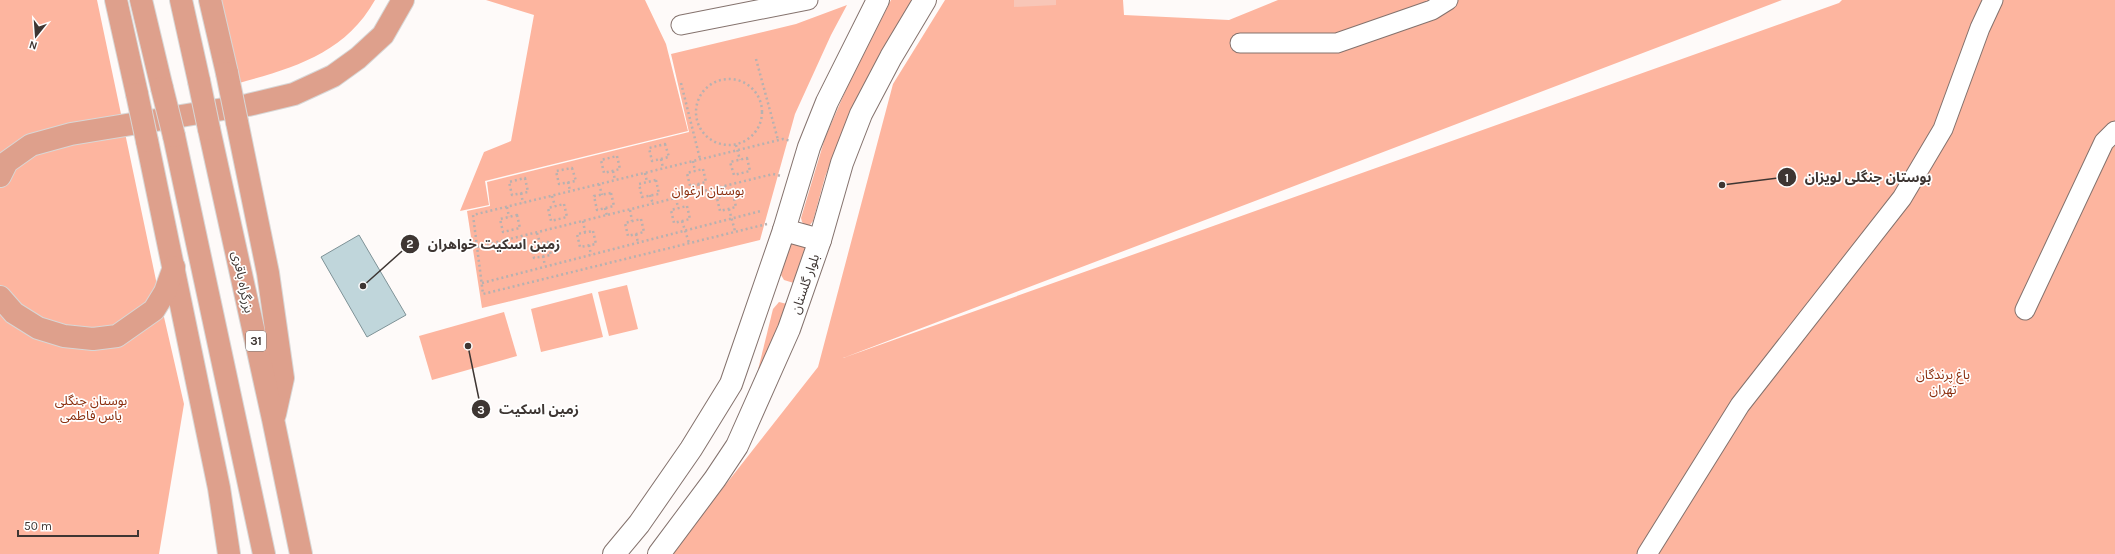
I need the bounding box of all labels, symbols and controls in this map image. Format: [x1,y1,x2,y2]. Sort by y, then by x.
north arrow [16,16,56,56]
text: N [28,38,39,52]
callout: بوستان جنگلی لویزان [1777,164,1940,190]
text: بوستان جنگلی لویزان [1805,169,1931,186]
text: 1 [1785,171,1789,185]
park label: بوستان ارغوان [672,183,744,199]
callout: زمین اسکیت خواهران [400,231,568,257]
text: زمین اسکیت خواهران [428,236,560,253]
text: 2 [406,237,414,251]
street label: بزرگراه باقری [228,250,257,314]
street label: بلوار گلستان [788,252,823,316]
road number: 31 [246,331,266,351]
park label: باغ پرندگان تهران [1916,367,1970,398]
park label: بوستان جنگلی یاس فاطمی [55,393,127,424]
callout: زمین اسکیت [471,396,587,422]
text: زمین اسکیت [499,401,579,418]
text: 3 [477,403,485,417]
scale bar [18,512,138,538]
text: 50 m [24,519,52,533]

